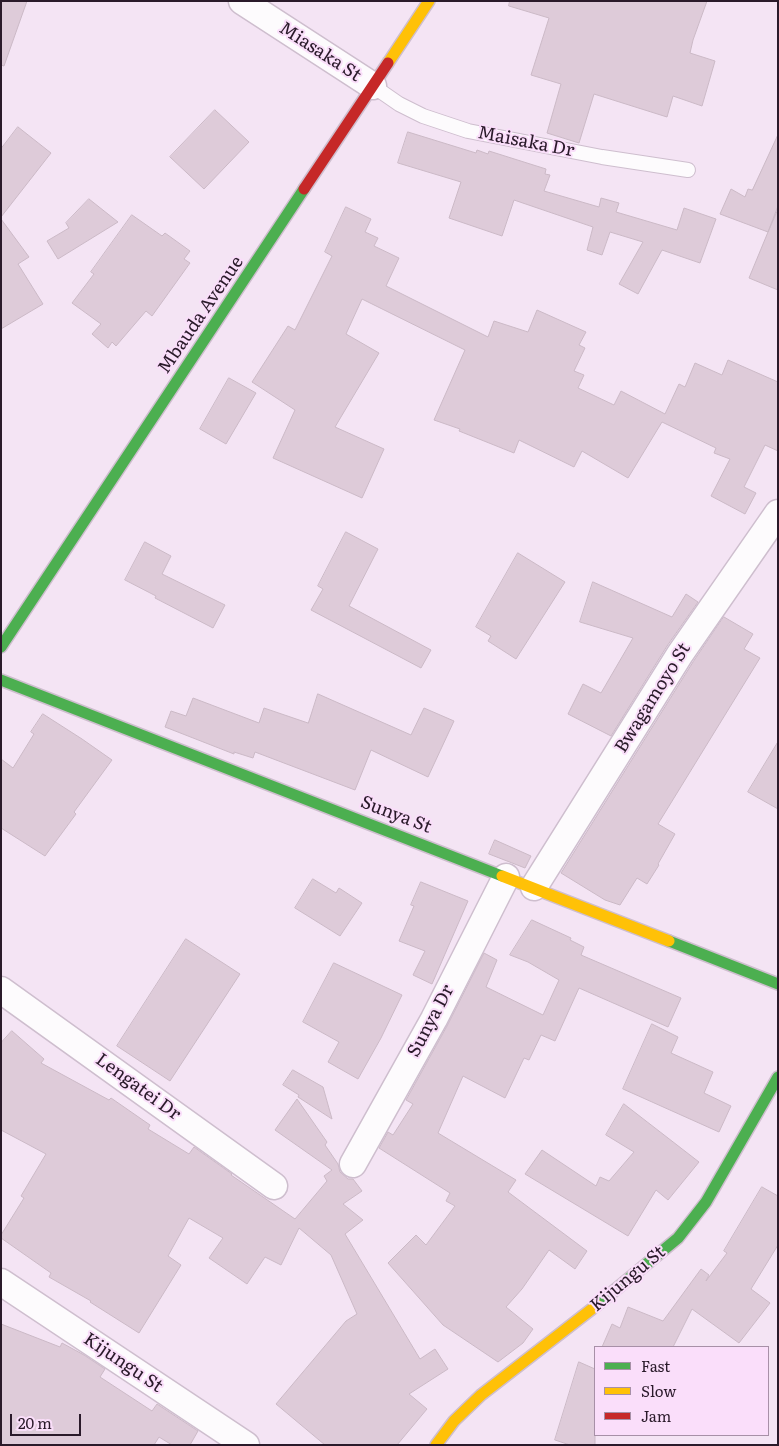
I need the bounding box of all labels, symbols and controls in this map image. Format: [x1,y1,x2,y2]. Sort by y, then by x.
street label: Miasaka St [275,18,365,86]
street label: Maisaka Dr [476,122,576,162]
street label: Mbauda Avenue [154,252,248,378]
street label: Bwagamoyo St [611,639,695,757]
street label: Sunya St [358,792,434,838]
street label: Sunya Dr [403,981,459,1061]
street label: Lengatei Dr [91,1049,185,1125]
street label: Kijungu St [586,1241,670,1317]
street label: Kijungu St [79,1329,167,1397]
legend [594,1346,769,1436]
text: Fast [641,1354,670,1377]
text: Slow [641,1379,676,1402]
scale bar [12,1404,84,1436]
text: Jam [641,1404,671,1427]
text: 20 m [18,1411,52,1434]

